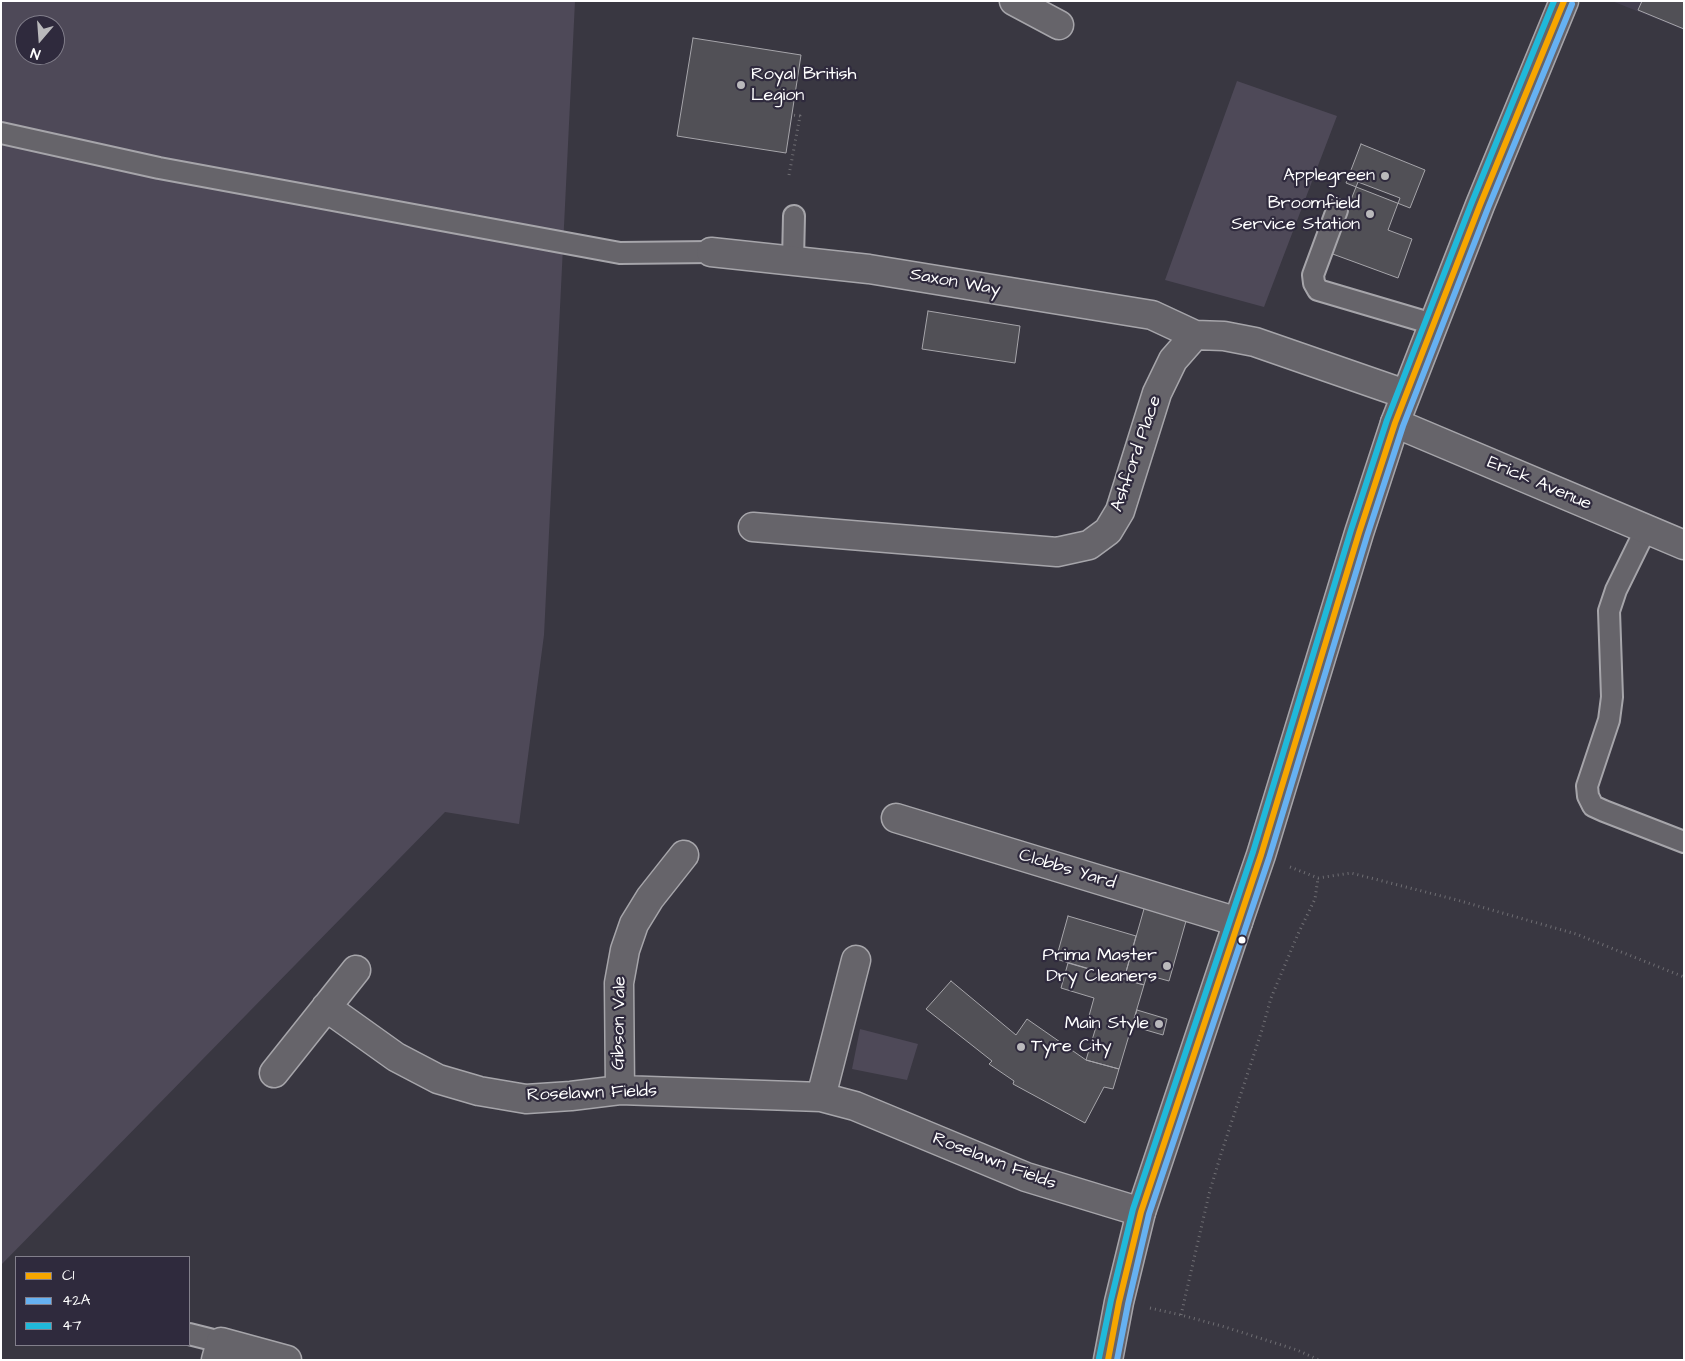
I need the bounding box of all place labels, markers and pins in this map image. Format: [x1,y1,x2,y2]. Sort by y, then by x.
place label: Royal British Legion [751,64,856,106]
marker: Royal British Legion [735,79,747,91]
place label: Applegreen [1283,165,1375,187]
marker: Applegreen [1379,170,1391,182]
place label: Broomfield Service Station [1231,193,1360,235]
marker: Broomfield Service Station [1364,208,1376,220]
unlabelled marker [1237,935,1247,945]
place label: Prima Master Dry Cleaners [1042,945,1157,988]
marker: Prima Master Dry Cleaners [1161,960,1173,972]
place label: Main Style [1065,1013,1149,1035]
marker: Main Style [1153,1018,1165,1030]
place label: Tyre City [1031,1036,1112,1058]
marker: Tyre City [1015,1041,1027,1053]

